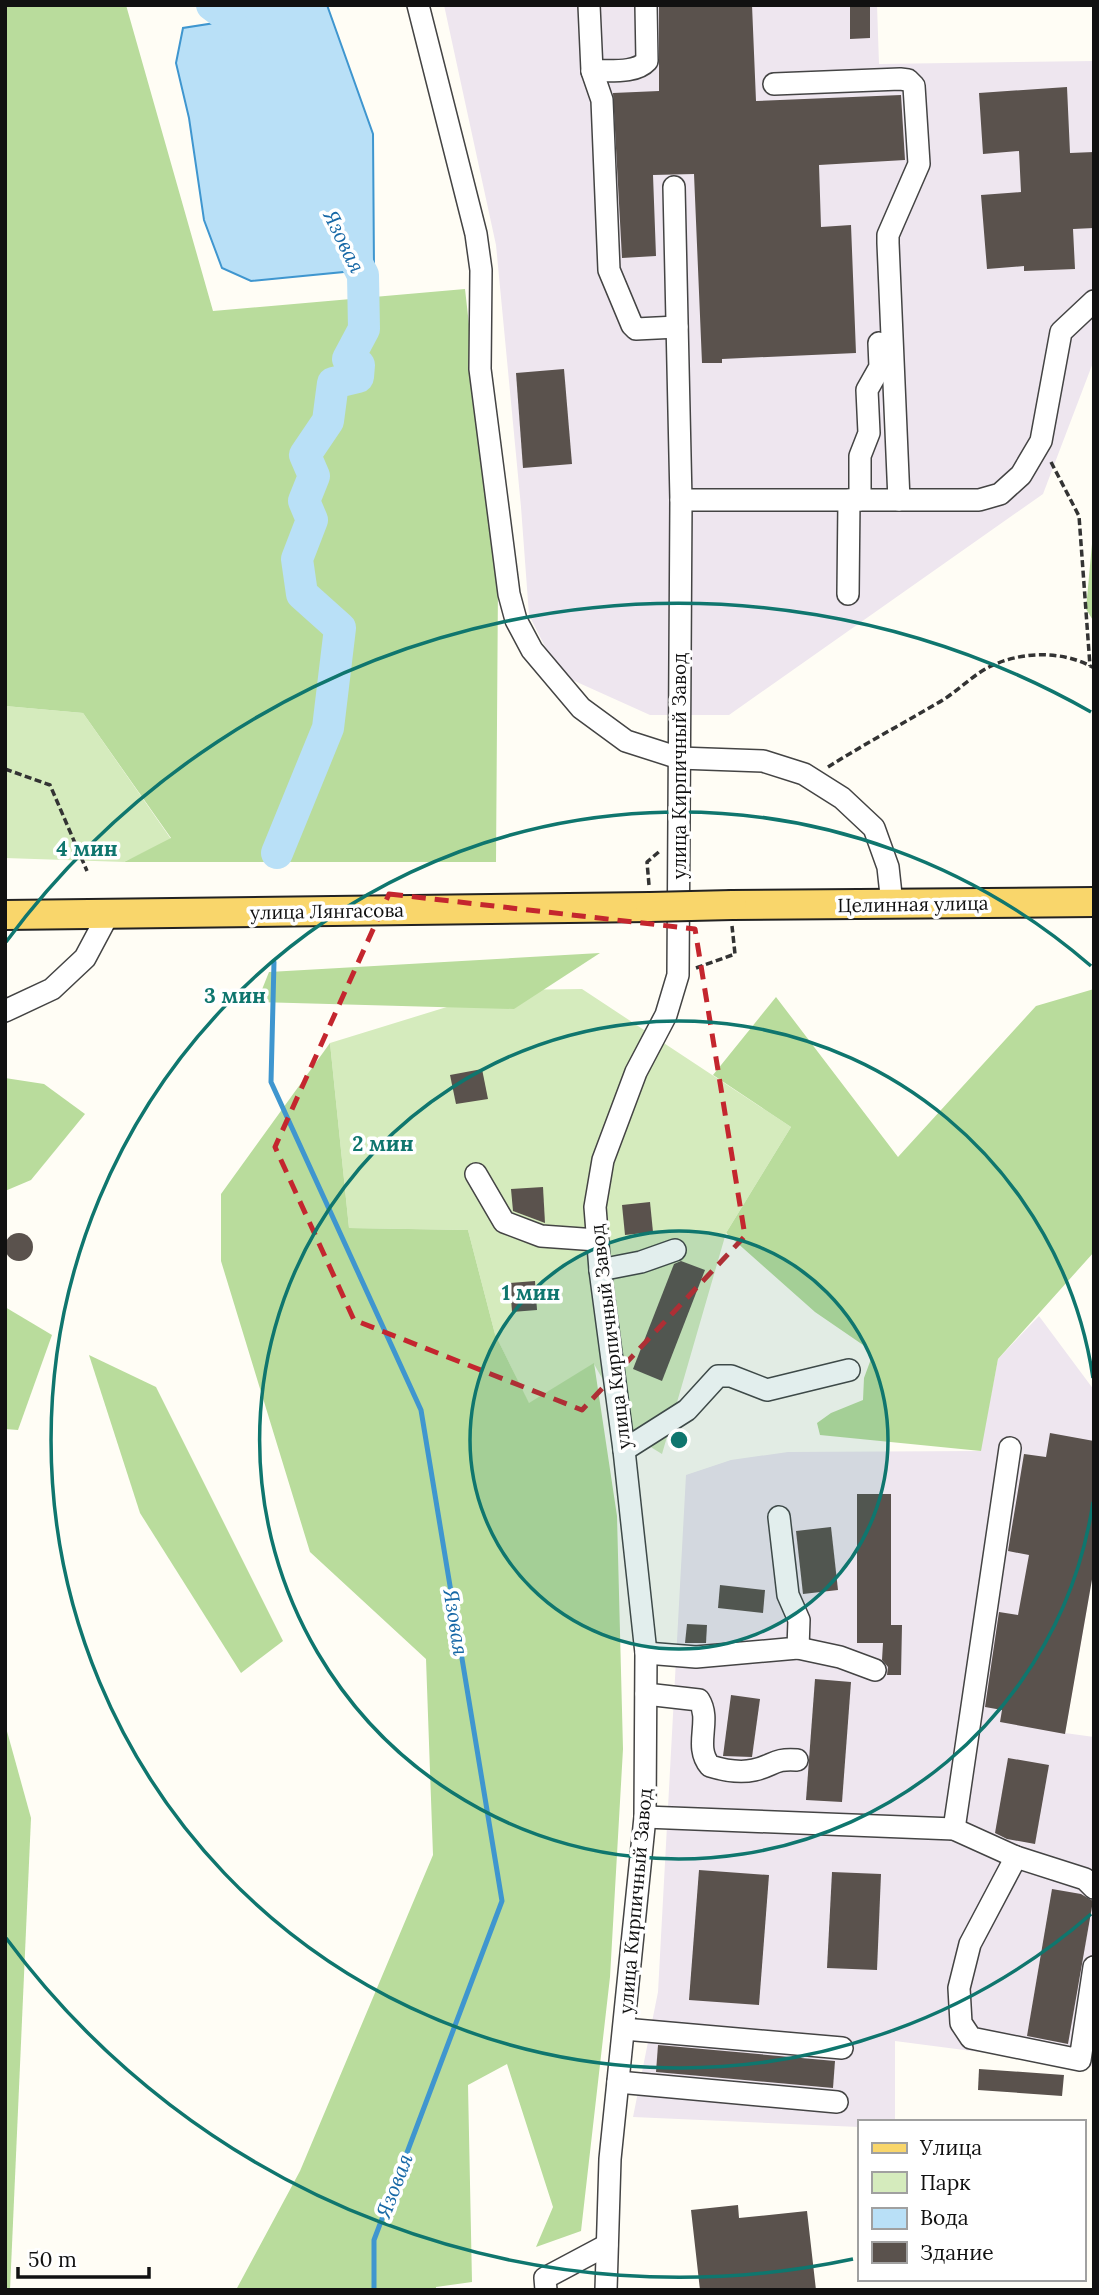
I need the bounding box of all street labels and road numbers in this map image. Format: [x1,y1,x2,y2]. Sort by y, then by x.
street label: улица Кирпичный Завод [667,653,691,879]
street label: Целинная улица [837,891,989,917]
street label: улица Лянгасова [250,898,404,924]
street label: улица Кирпичный Завод [584,1223,636,1451]
street label: улица Кирпичный Завод [613,1787,657,2015]

